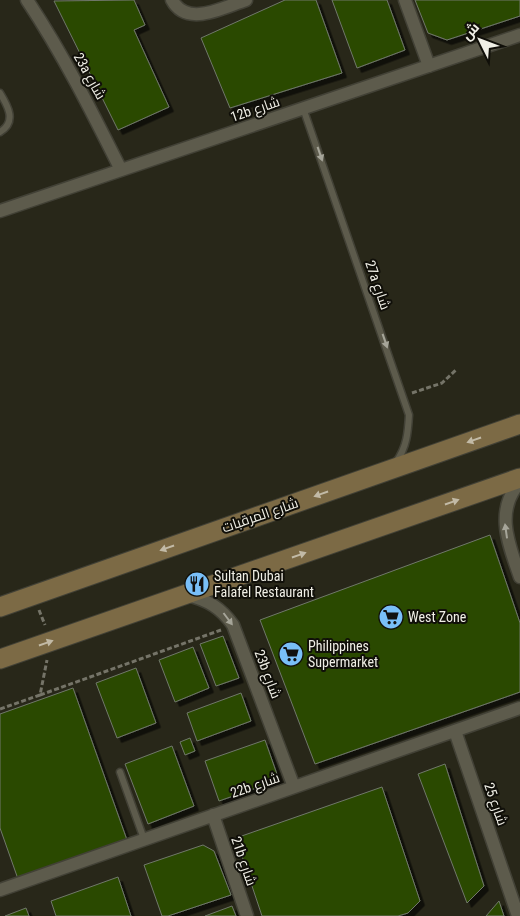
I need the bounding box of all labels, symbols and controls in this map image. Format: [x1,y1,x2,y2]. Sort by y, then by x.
north arrow [455,15,505,65]
text: ش [458,19,483,44]
street label: 23a شارع [70,50,109,103]
street label: 12b شارع [228,93,282,126]
one-way arrow [316,147,324,162]
street label: 27a شارع [361,258,394,312]
one-way arrow [381,334,389,349]
one-way arrow [466,436,481,444]
one-way arrow [313,491,328,498]
street label: شارع المرقبات [220,495,300,536]
one-way arrow [445,497,460,505]
one-way arrow [502,522,510,538]
one-way arrow [160,545,175,552]
one-way arrow [292,551,307,559]
place label: Sultan Dubai Falafel Restaurant [214,568,314,600]
restaurant icon: Sultan Dubai Falafel Restaurant [184,571,210,597]
supermarket icon: West Zone [378,604,404,630]
place label: West Zone [408,609,467,625]
one-way arrow [223,612,233,626]
place label: Philippines Supermarket [308,638,378,670]
one-way arrow [39,639,54,647]
supermarket icon: Philippines Supermarket [278,641,304,667]
street label: 23b شارع [250,647,285,701]
street label: 22b شارع [228,769,282,802]
street label: شارع 25 [480,781,511,828]
street label: 21b شارع [227,834,260,888]

